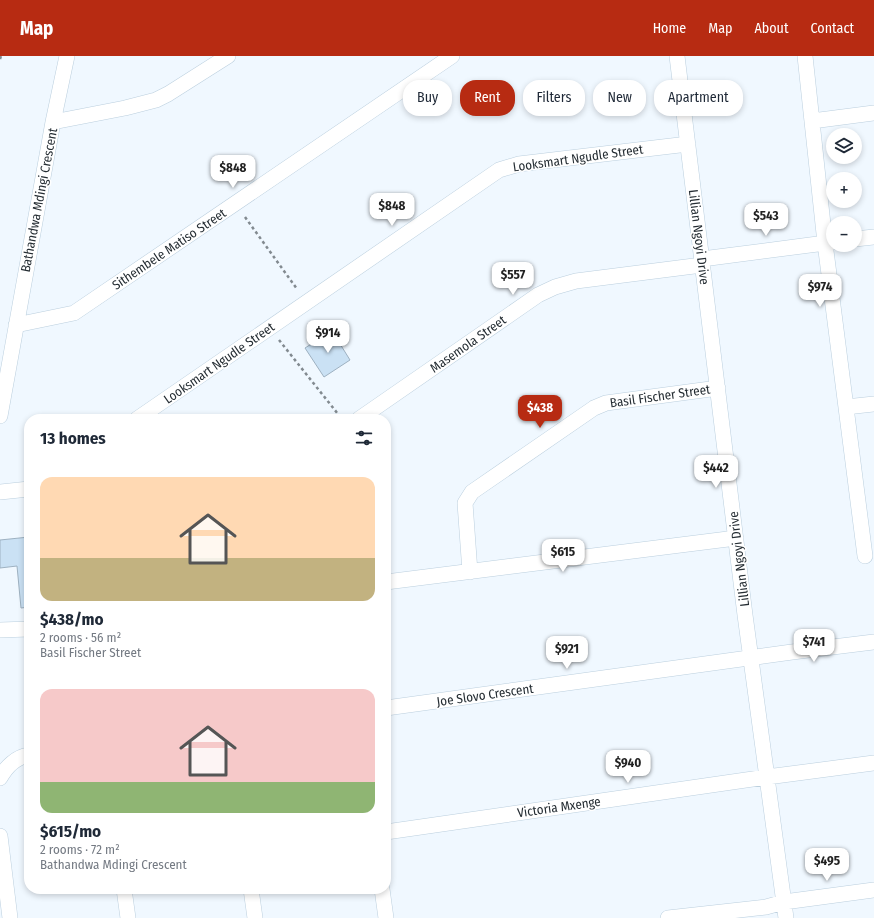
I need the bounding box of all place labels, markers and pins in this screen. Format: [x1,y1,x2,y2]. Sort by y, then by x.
pin: $848 [209,155,257,189]
pin: $848 [368,193,416,227]
pin: $543 [742,203,790,237]
pin: $557 [489,262,537,296]
pin: $974 [796,274,844,308]
pin: $914 [304,320,352,354]
pin: $438 [516,395,564,429]
pin: $442 [692,455,740,489]
pin: $615 [539,539,587,573]
pin: $741 [790,629,838,663]
pin: $921 [543,636,591,670]
pin: $940 [604,750,652,784]
pin: $495 [803,848,851,882]

